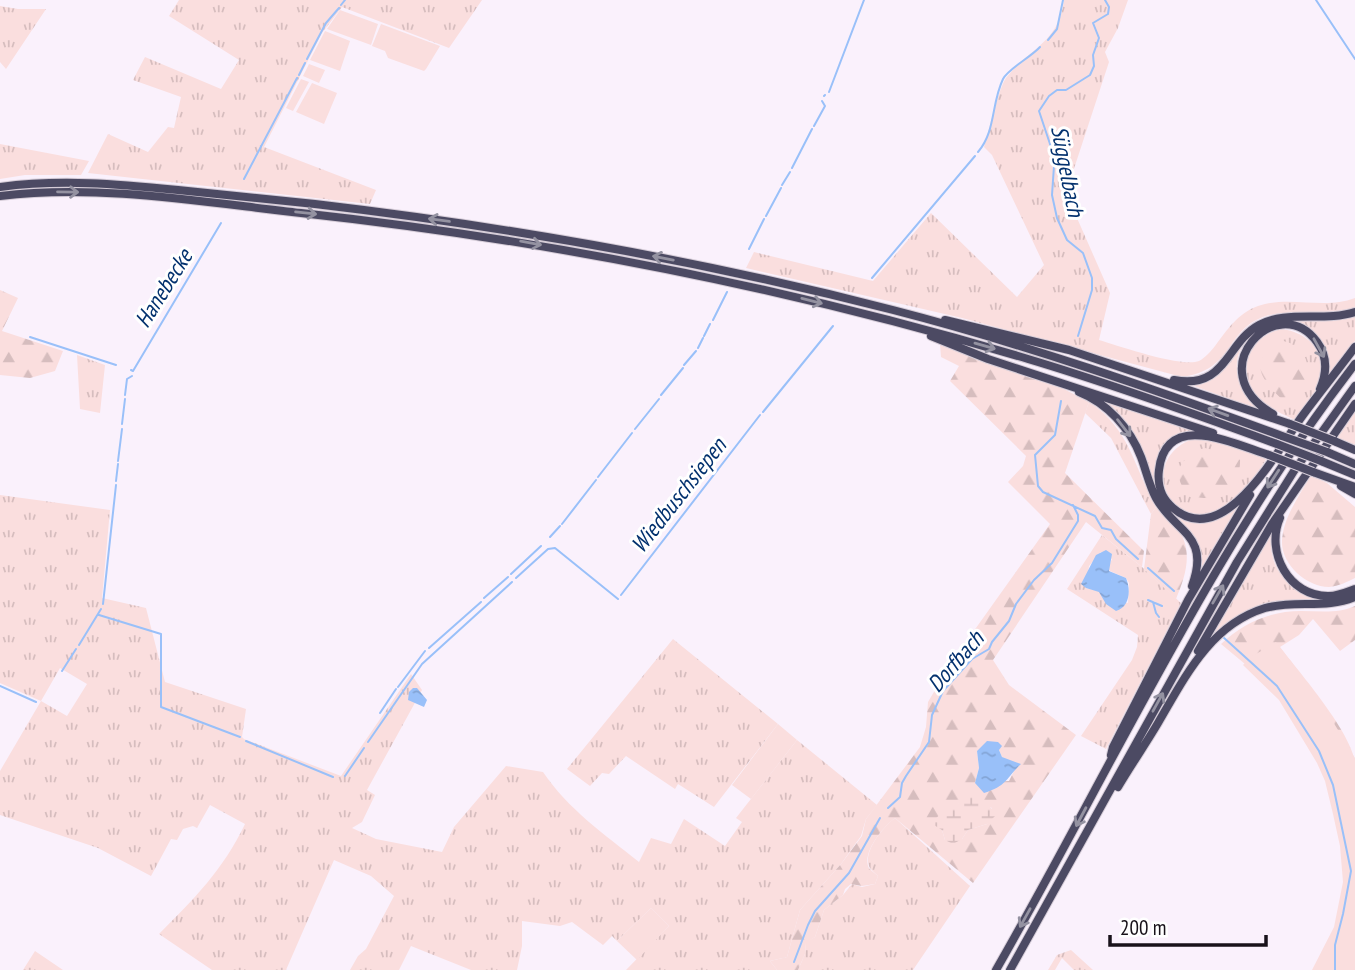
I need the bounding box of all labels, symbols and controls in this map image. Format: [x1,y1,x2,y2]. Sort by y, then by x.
water label: Süggelbach [1045,123,1091,221]
one-way arrow [56,185,79,199]
one-way arrow [294,207,316,220]
one-way arrow [428,213,451,226]
one-way arrow [519,237,542,250]
water label: Hanebecke [128,242,199,332]
one-way arrow [652,250,675,264]
one-way arrow [800,295,823,308]
one-way arrow [1312,338,1326,358]
one-way arrow [974,341,996,354]
one-way arrow [1208,405,1230,417]
one-way arrow [1116,418,1131,436]
water label: Wiedbuschsiepen [624,430,733,558]
one-way arrow [1265,469,1279,489]
one-way arrow [1211,584,1225,604]
water label: Dorfbach [921,623,991,698]
one-way arrow [1152,692,1166,713]
one-way arrow [1074,806,1088,826]
scale bar [1110,904,1266,948]
one-way arrow [1018,908,1032,928]
text: 200 m [1120,914,1166,941]

